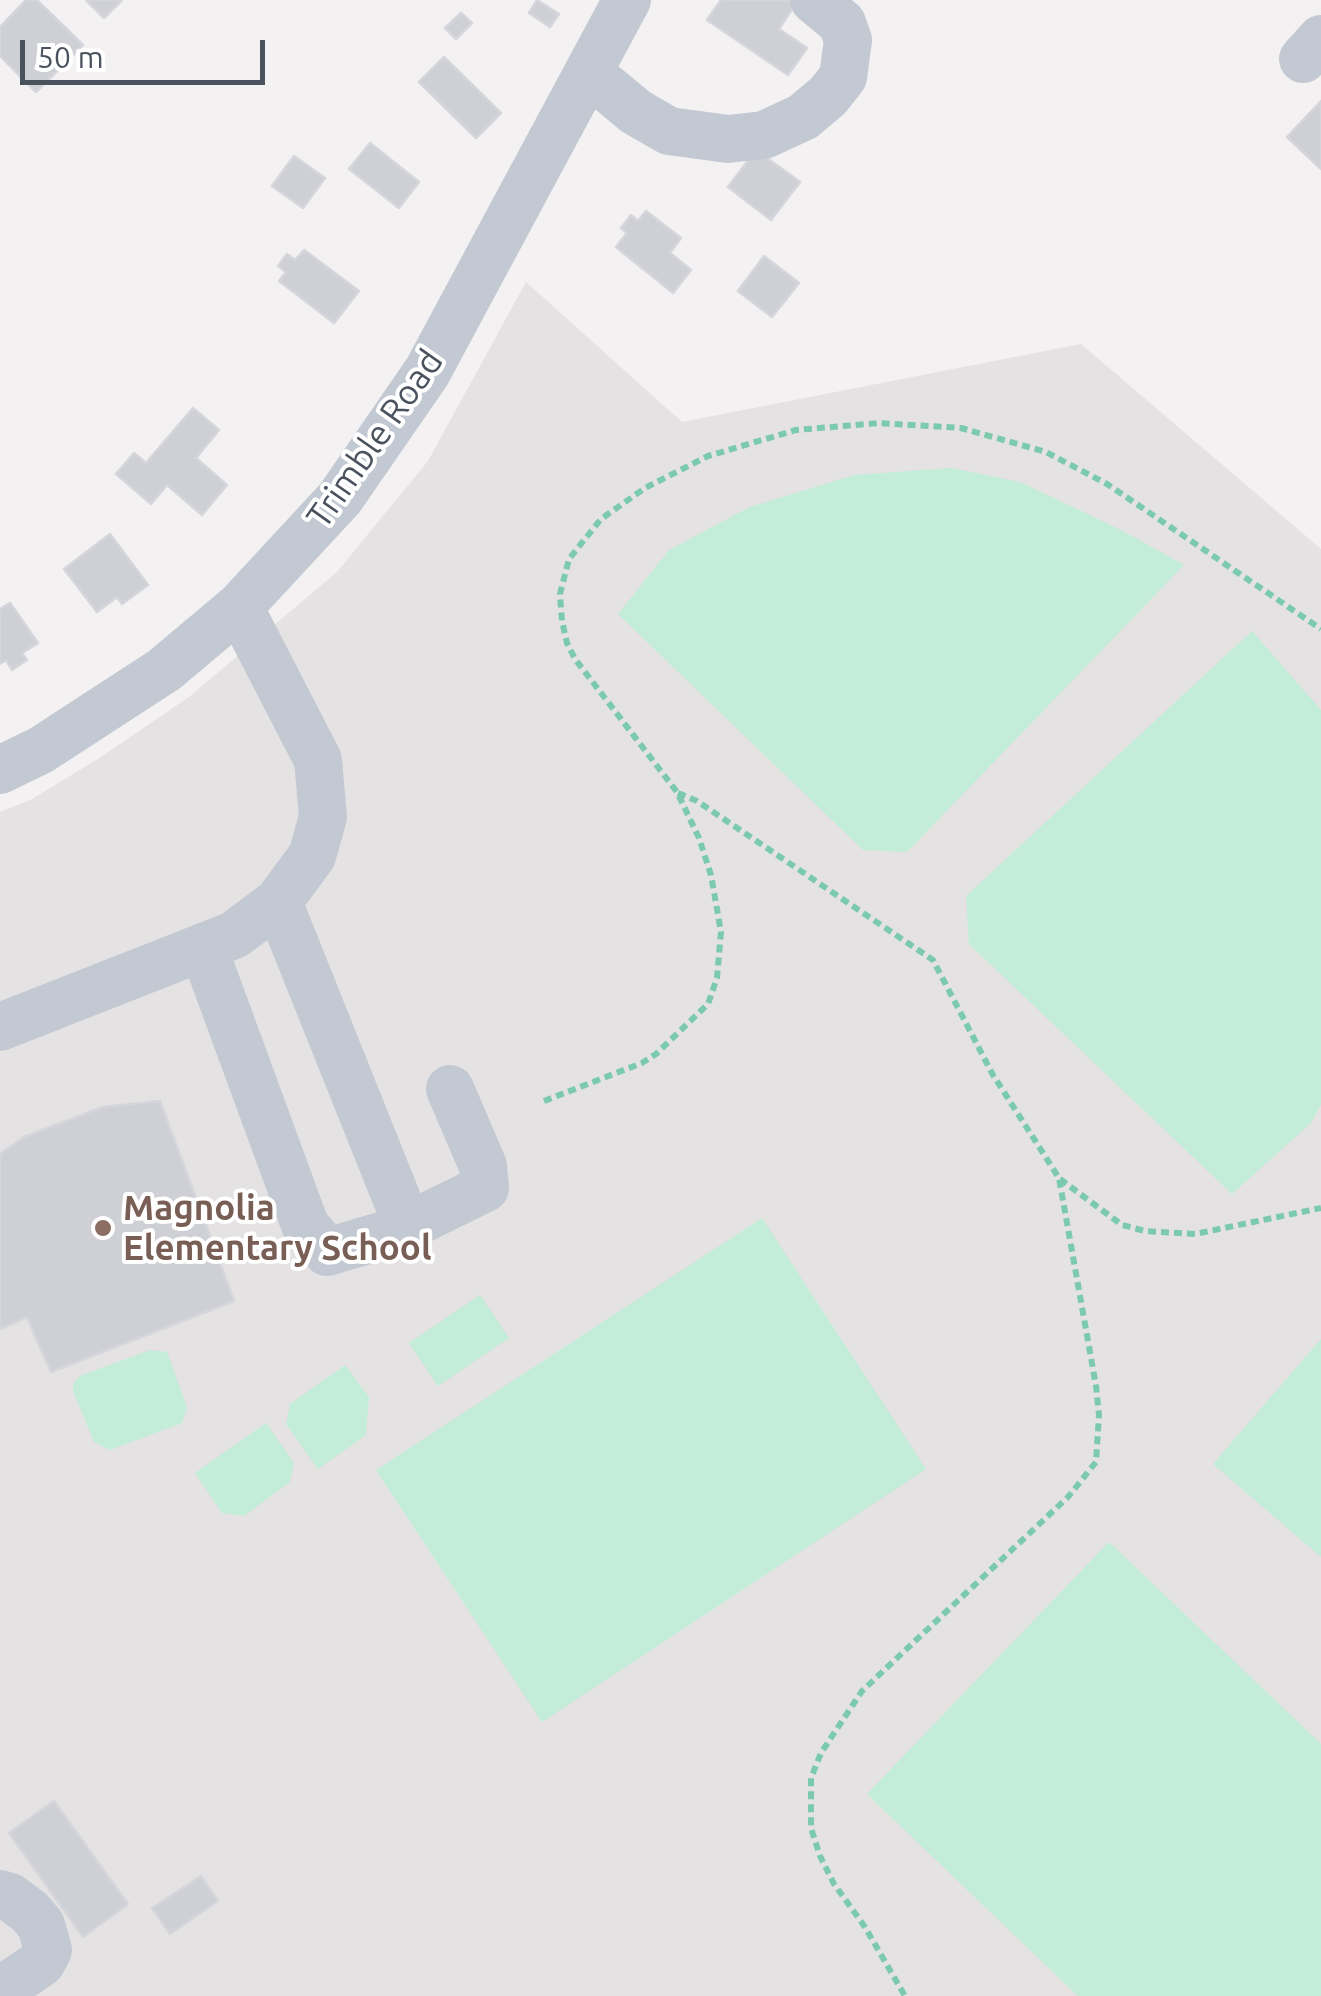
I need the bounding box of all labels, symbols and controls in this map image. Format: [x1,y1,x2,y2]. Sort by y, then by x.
scale bar [25,20,270,82]
text: 50 m [37,40,104,74]
street label: Trimble Road [298,342,452,536]
place label: Magnolia Elementary School [123,1187,431,1269]
marker: Magnolia Elementary School [92,1217,114,1239]

